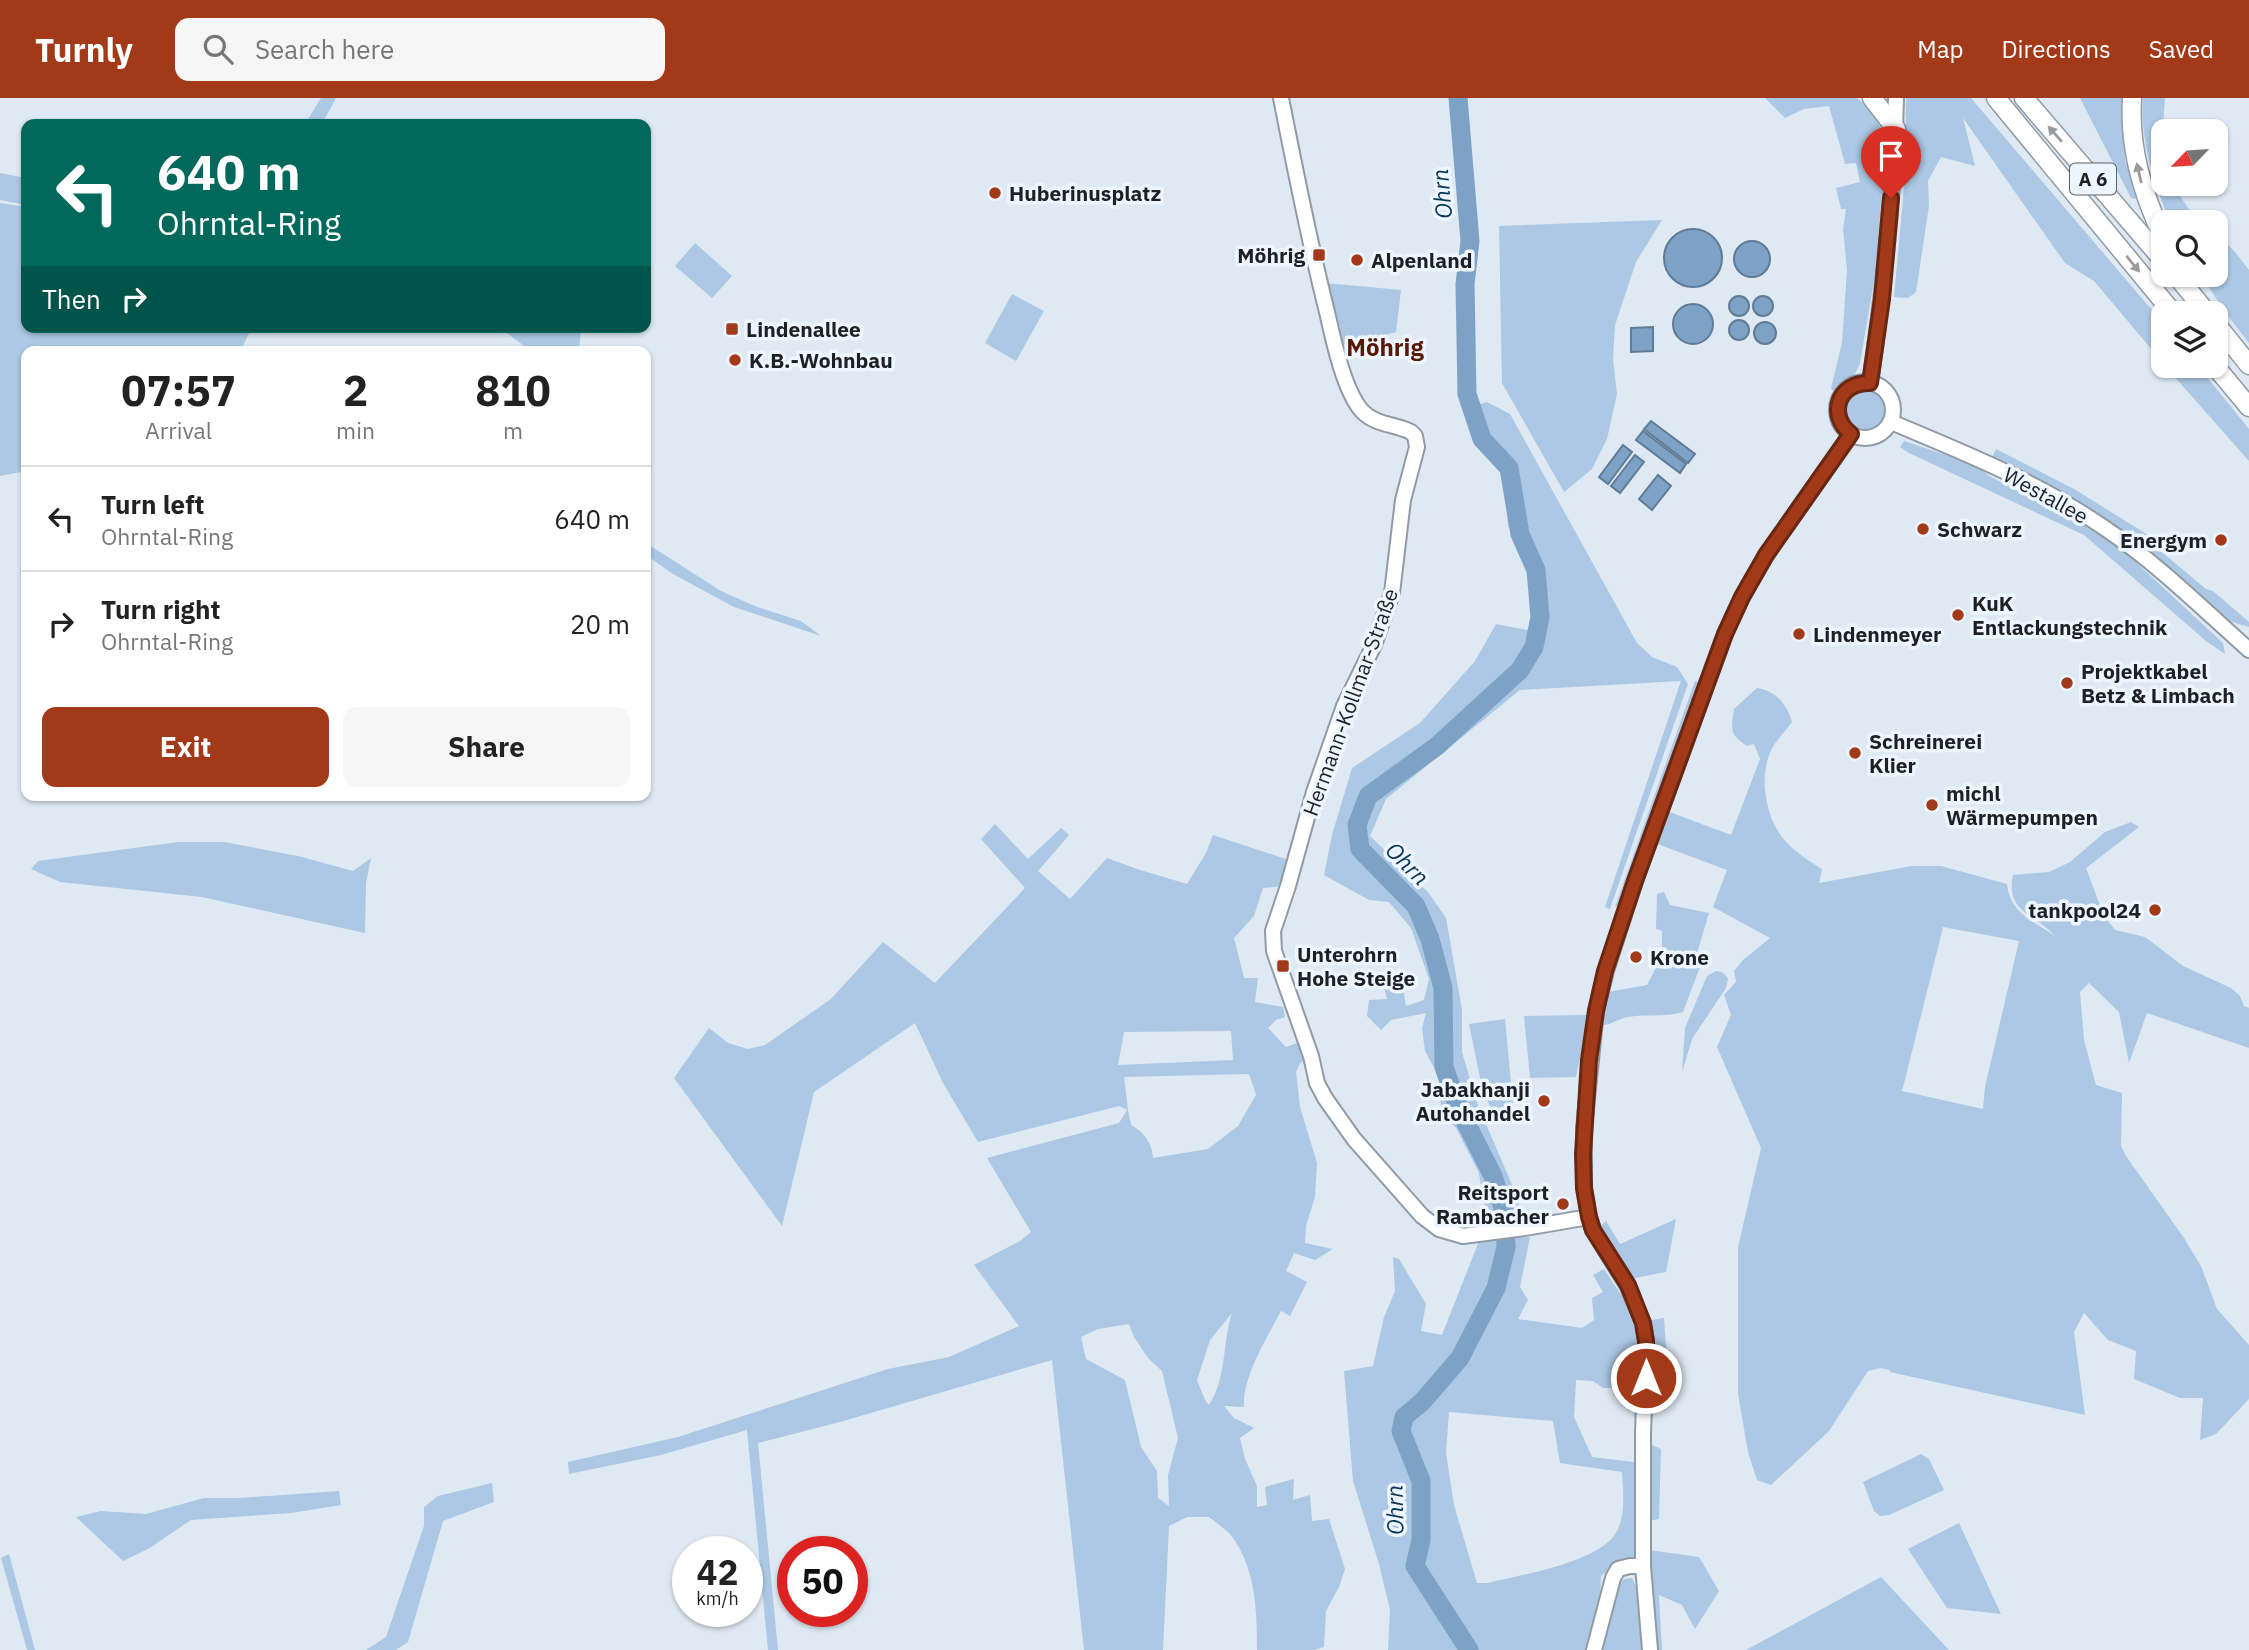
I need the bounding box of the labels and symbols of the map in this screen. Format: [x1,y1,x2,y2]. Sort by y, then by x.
north arrow [2151,119,2228,196]
one-way arrow [2047,125,2063,143]
pin [1861,126,1921,198]
one-way arrow [2133,162,2144,184]
road number: A 6 [2070,164,2116,194]
water label: Ohrn [1424,168,1458,220]
place label: Huberinusplatz [1009,179,1161,207]
marker: Huberinusplatz [987,185,1003,201]
place label: Möhrig [1237,241,1305,269]
place label: Alpenland [1371,246,1472,274]
marker: Möhrig [1311,247,1327,263]
marker: Alpenland [1349,252,1365,268]
one-way arrow [2125,255,2140,272]
place label: Lindenallee [746,315,861,343]
marker: Lindenallee [724,321,740,337]
district label: Möhrig [1346,331,1424,363]
place label: K.B.-Wohnbau [749,346,893,374]
marker: K.B.-Wohnbau [727,352,743,368]
street label: Westallee [1999,460,2093,530]
place label: Schwarz [1937,515,2022,543]
marker: Schwarz [1915,521,1931,537]
place label: Energym [2120,526,2207,554]
marker: Energym [2213,532,2229,548]
street label: Hermann-Kollmar-Straße [1296,584,1404,820]
place label: KuK Entlackungstechnik [1972,589,2168,641]
marker: KuK Entlackungstechnik [1950,607,1966,623]
place label: Lindenmeyer [1813,620,1942,648]
marker: Lindenmeyer [1791,626,1807,642]
place label: Projektkabel Betz & Limbach [2081,657,2235,709]
marker: Projektkabel Betz & Limbach [2059,675,2075,691]
place label: Schreinerei Klier [1869,727,1982,779]
marker: Schreinerei Klier [1847,745,1863,761]
place label: michl Wärmepumpen [1946,779,2098,831]
marker: michl Wärmepumpen [1924,797,1940,813]
water label: Ohrn [1380,835,1436,891]
place label: tankpool24 [2028,896,2141,924]
marker: tankpool24 [2147,902,2163,918]
place label: Unterohrn Hohe Steige [1297,940,1416,992]
place label: Krone [1650,943,1709,971]
marker: Krone [1628,949,1644,965]
marker: Unterohrn Hohe Steige [1275,958,1291,974]
place label: Jabakhanji Autohandel [1415,1075,1530,1127]
marker: Jabakhanji Autohandel [1536,1093,1552,1109]
place label: Reitsport Rambacher [1436,1178,1550,1230]
marker: Reitsport Rambacher [1555,1196,1571,1212]
position arrow [1609,1341,1683,1415]
water label: Ohrn [1379,1485,1409,1535]
speed limit sign: 50 [777,1536,868,1627]

